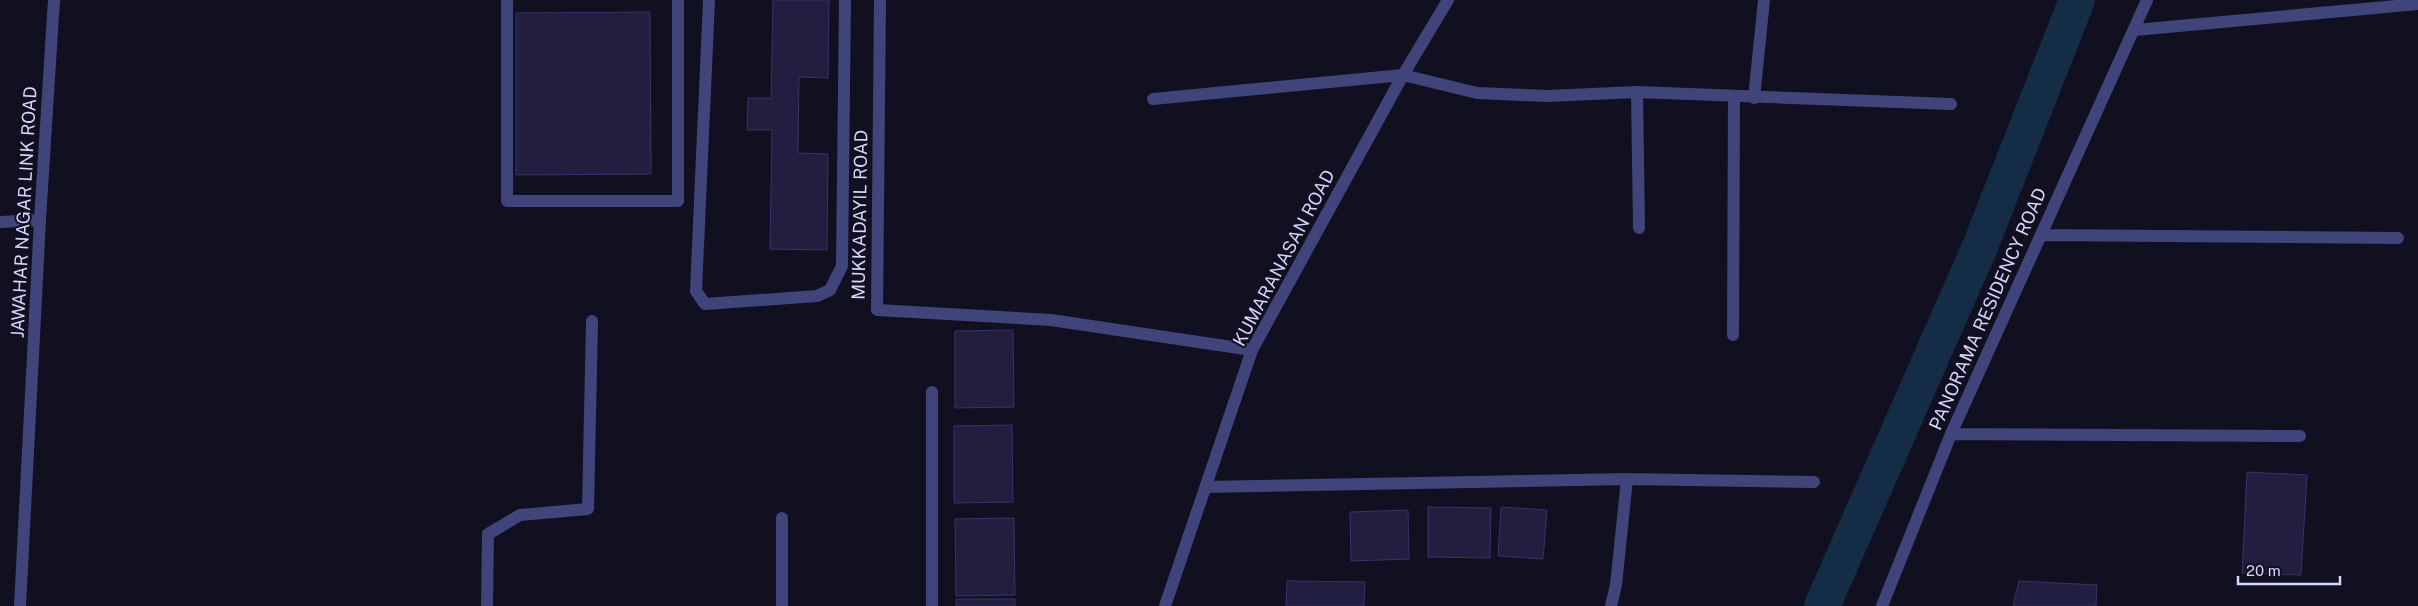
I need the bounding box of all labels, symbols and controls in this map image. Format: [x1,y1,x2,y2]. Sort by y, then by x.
street label: JAWAHAR NAGAR LINK ROAD [6,86,41,338]
street label: MUKKADAYIL ROAD [848,130,871,300]
street label: KUMARANASAN ROAD [1228,166,1339,350]
street label: PANORAMA RESIDENCY ROAD [1924,184,2051,433]
scale bar [2238,554,2340,586]
text: 20 m [2246,562,2281,579]

